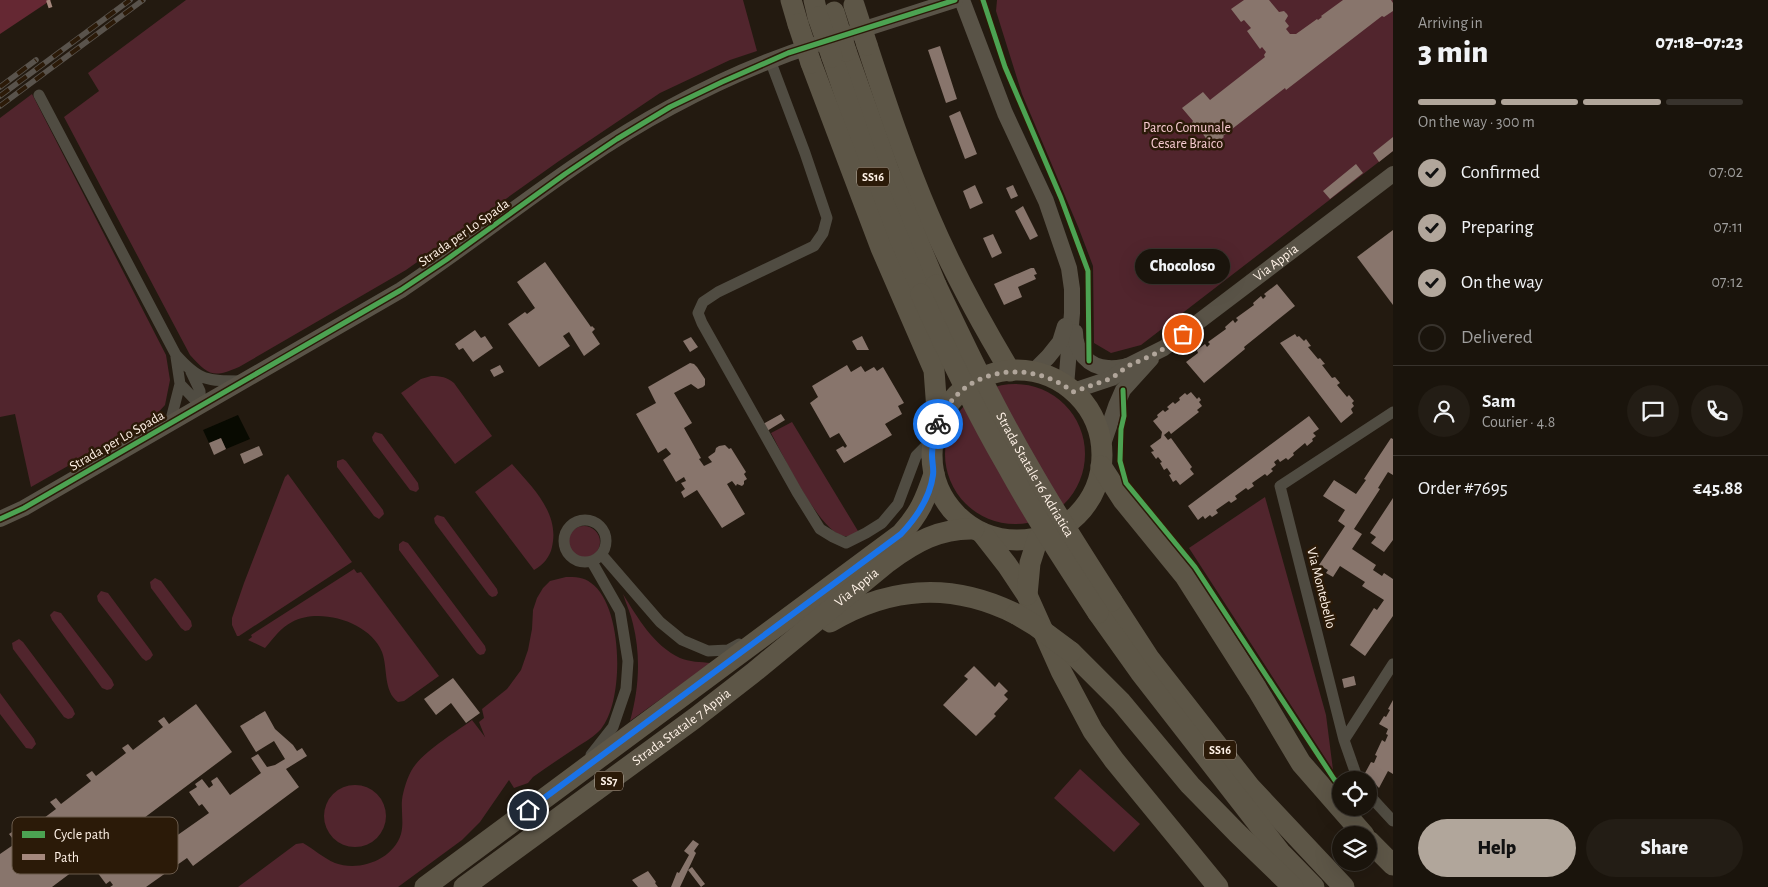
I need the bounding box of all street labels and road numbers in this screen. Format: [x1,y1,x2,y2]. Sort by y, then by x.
road number: SS16 [857,168,889,186]
street label: Strada per Lo Spada [416,196,512,269]
street label: Via Appia [1251,241,1301,284]
street label: Strada per Lo Spada [67,408,167,474]
street label: Strada Statale 16 Adriatica [993,410,1077,540]
street label: Via Montebello [1304,546,1338,630]
street label: Via Appia [832,565,882,610]
street label: Strada Statale 7 Appia [630,686,734,768]
road number: SS16 [1204,740,1236,760]
road number: SS7 [595,771,623,790]

